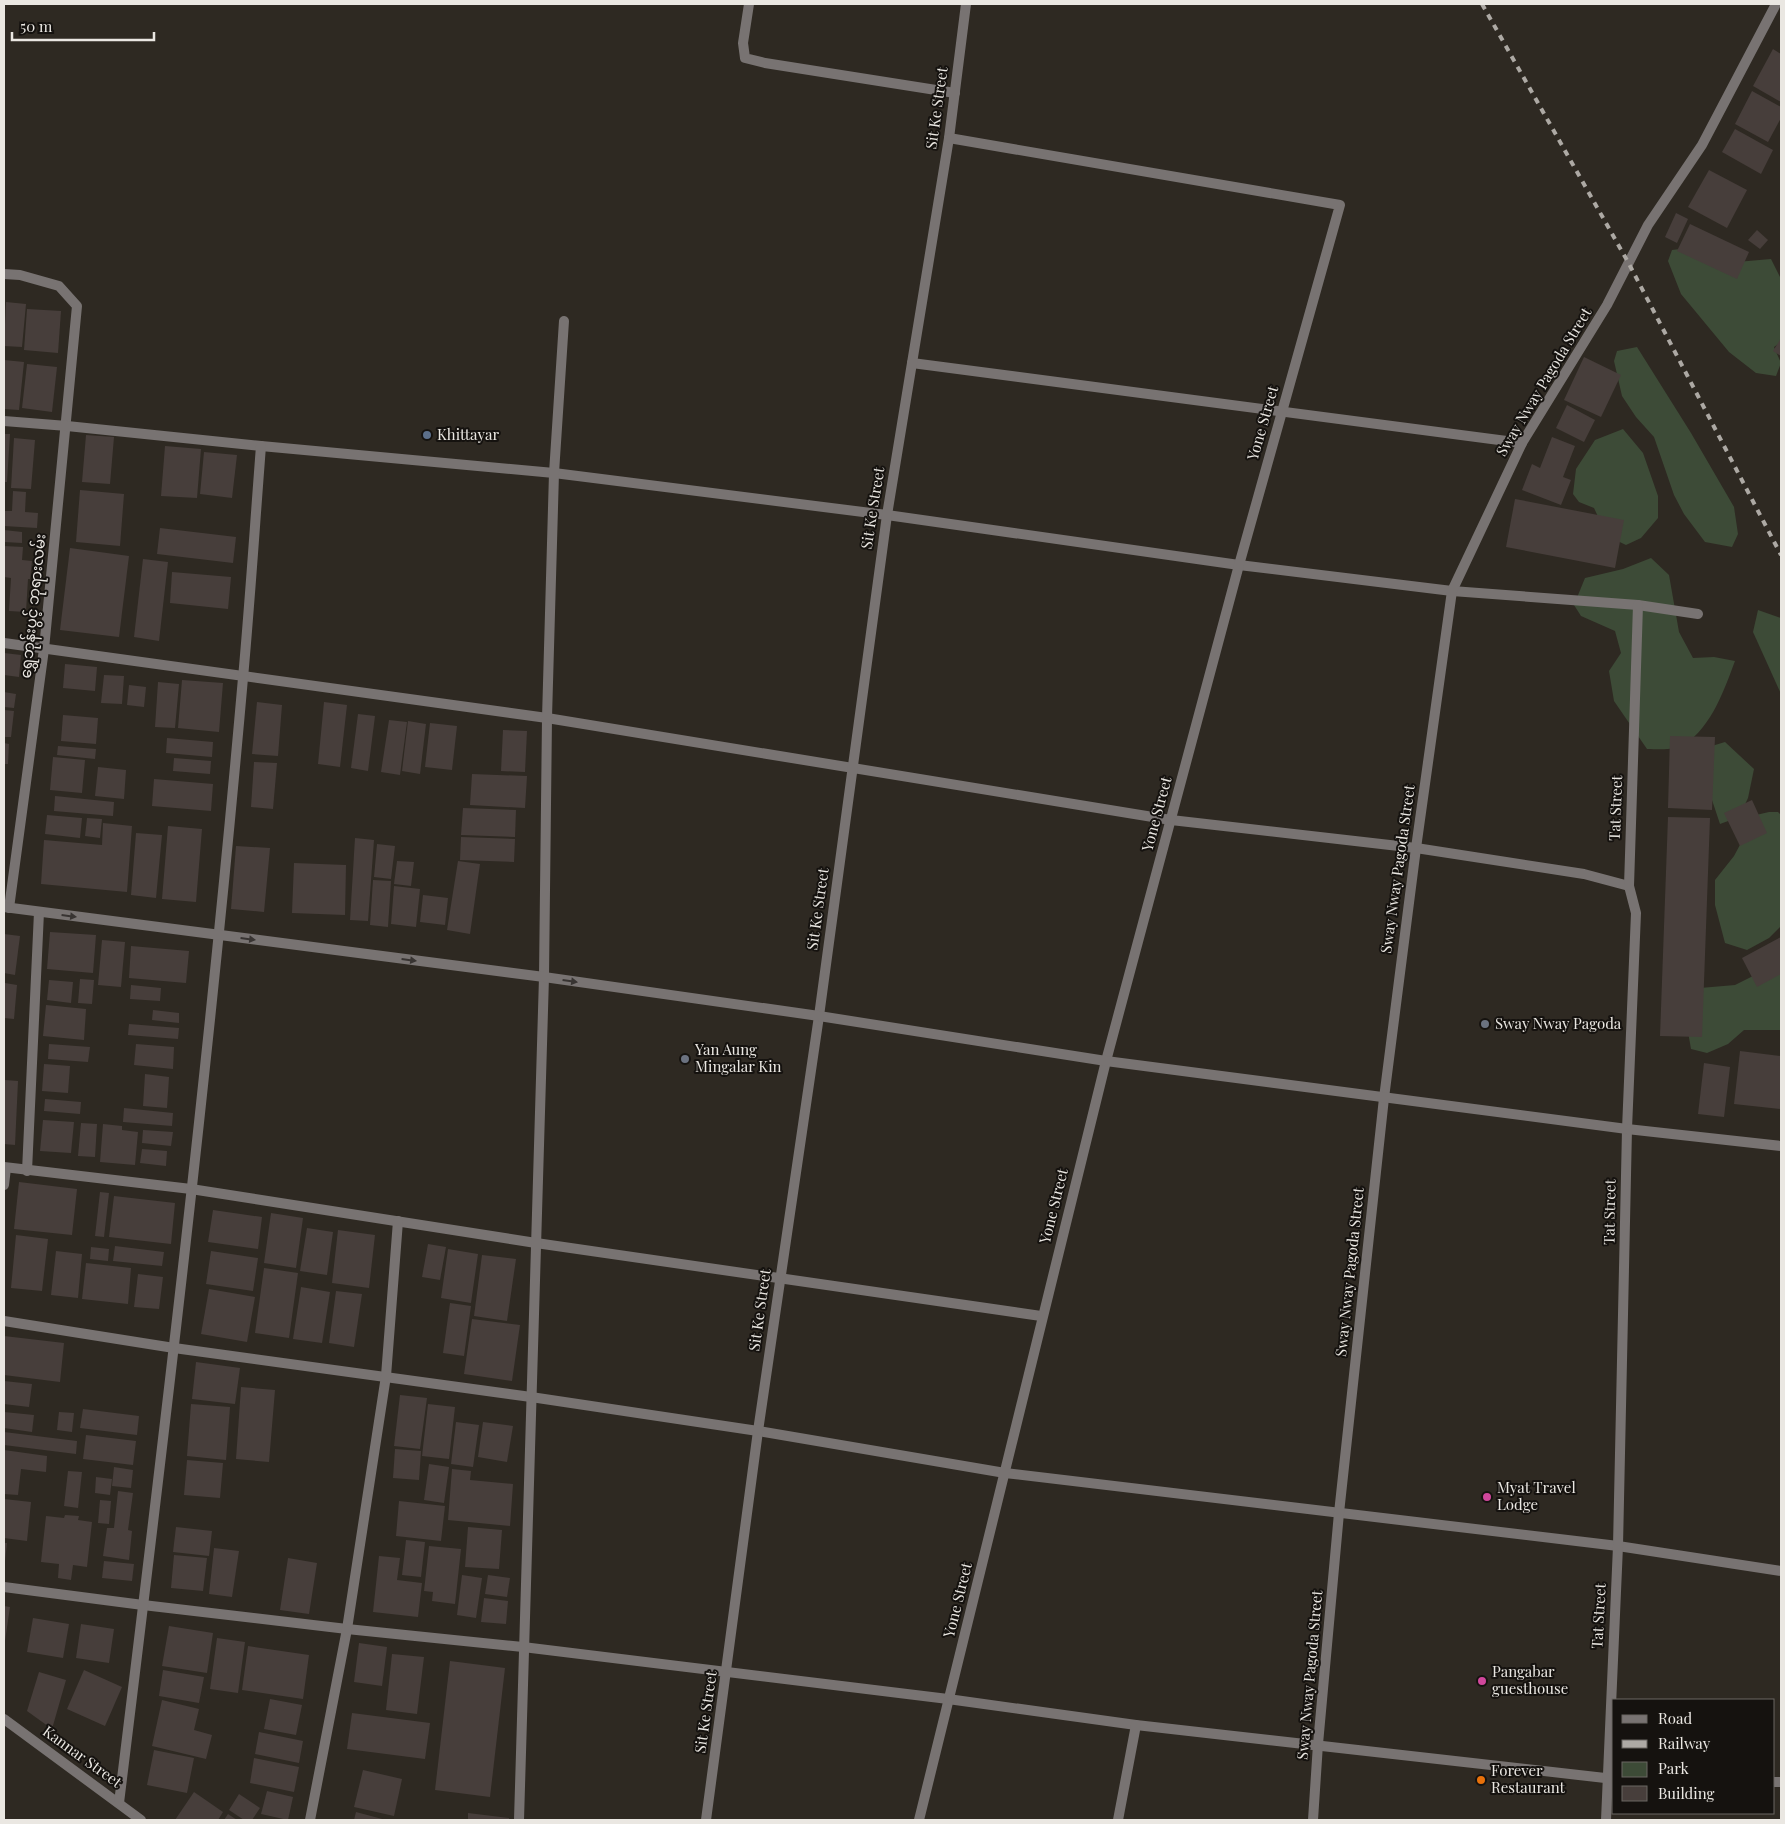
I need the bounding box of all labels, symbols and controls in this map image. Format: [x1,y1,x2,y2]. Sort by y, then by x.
scale bar [12,10,155,42]
text: 50 m [20,16,53,36]
street label: Sit Ke Street [920,65,952,150]
street label: Sway Nway Pagoda Street [1491,303,1596,460]
street label: Yone Street [1242,382,1282,463]
place label: Khittayar [437,424,499,444]
marker: Khittayar [421,429,433,441]
street label: Sit Ke Street [856,465,888,550]
street label: ရွှေဘုန်းပွင့် ဘုရားလမ်း [14,533,53,679]
street label: Yone Street [1136,773,1176,854]
street label: Tat Street [1604,774,1626,841]
street label: Sway Nway Pagoda Street [1375,783,1419,955]
street label: Sit Ke Street [801,866,833,951]
one-way arrow [62,912,78,920]
one-way arrow [240,935,256,943]
one-way arrow [401,956,417,964]
one-way arrow [563,977,579,985]
place label: Sway Nway Pagoda [1495,1013,1622,1033]
marker: Sway Nway Pagoda [1479,1018,1491,1030]
place label: Yan Aung Mingalar Kin [694,1039,782,1076]
marker: Yan Aung Mingalar Kin [679,1053,691,1065]
street label: Yone Street [1034,1165,1072,1246]
street label: Tat Street [1598,1178,1620,1245]
street label: Sway Nway Pagoda Street [1330,1186,1368,1358]
street label: Sit Ke Street [743,1267,775,1352]
place label: Myat Travel Lodge [1497,1477,1576,1514]
marker: Myat Travel Lodge [1481,1491,1493,1503]
street label: Yone Street [938,1559,976,1640]
street label: Tat Street [1586,1582,1610,1649]
street label: Sway Nway Pagoda Street [1292,1589,1326,1761]
place label: Pangabar guesthouse [1492,1661,1568,1698]
street label: Sit Ke Street [689,1669,721,1754]
marker: Pangabar guesthouse [1476,1675,1488,1687]
legend [1612,1699,1775,1814]
text: Road [1658,1708,1692,1728]
street label: Kannar Street [39,1721,127,1792]
text: Railway [1658,1733,1711,1753]
text: Park [1658,1758,1690,1778]
place label: Forever Restaurant [1491,1760,1566,1797]
marker: Forever Restaurant [1475,1774,1487,1786]
text: Building [1658,1783,1715,1803]

